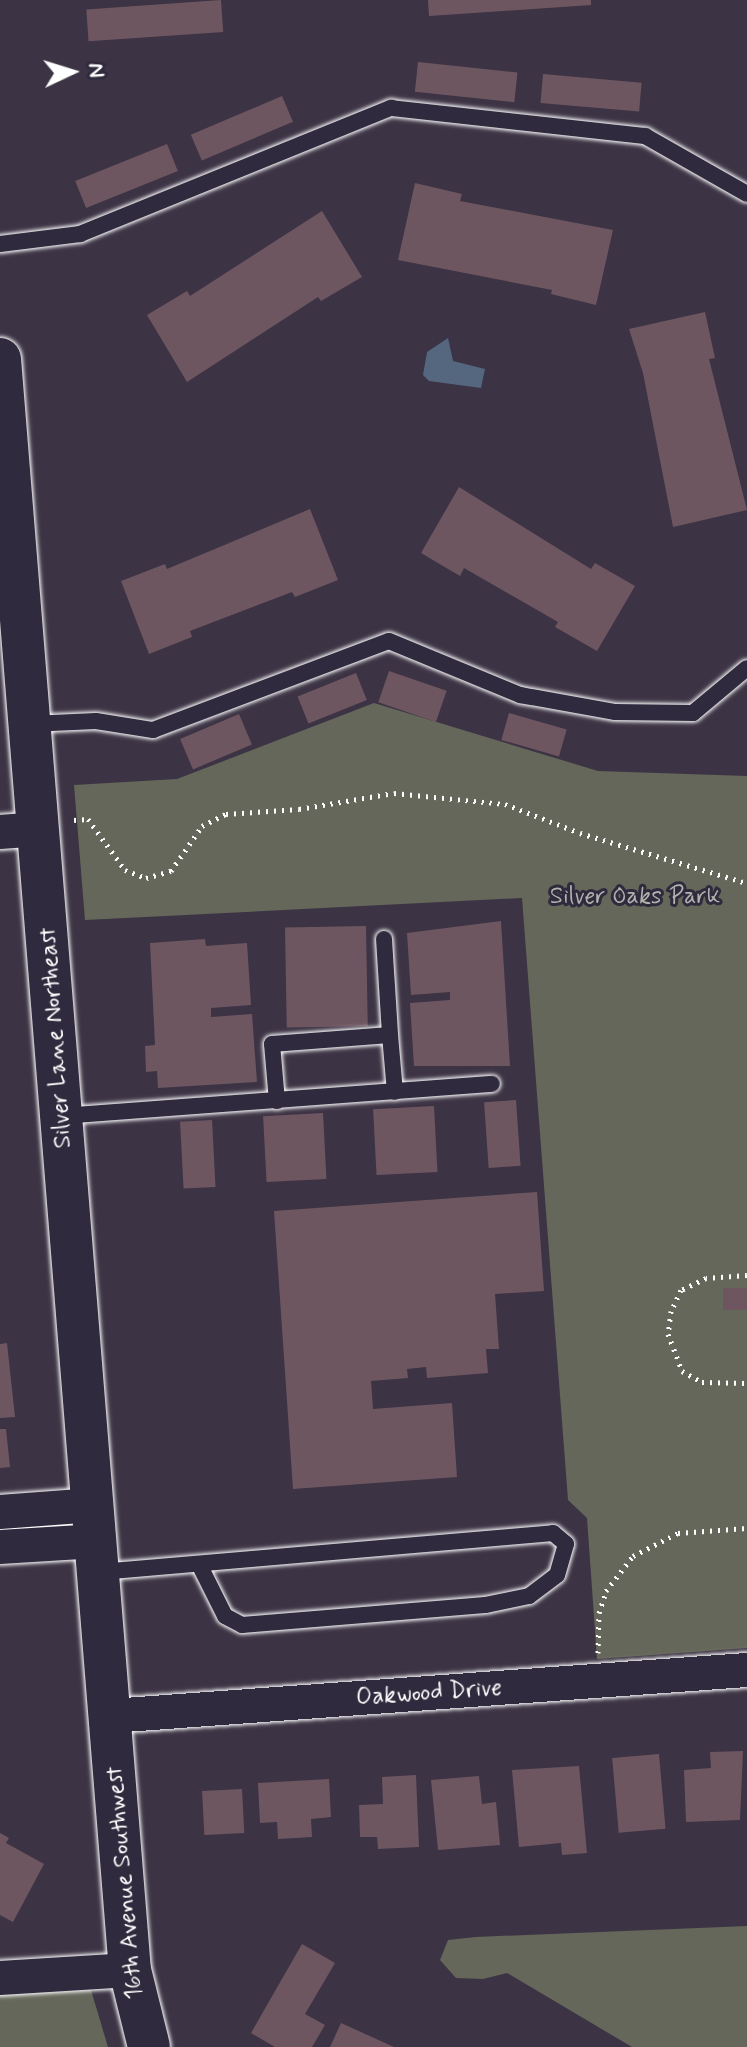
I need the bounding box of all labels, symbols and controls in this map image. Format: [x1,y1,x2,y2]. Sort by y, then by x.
north arrow [32,32,112,112]
text: N [81,62,110,79]
park label: Silver Oaks Park [551,883,719,911]
street label: Silver Lane Northeast [34,929,78,1147]
street label: Oakwood Drive [355,1674,503,1712]
street label: 16th Avenue Southwest [101,1767,149,1999]

